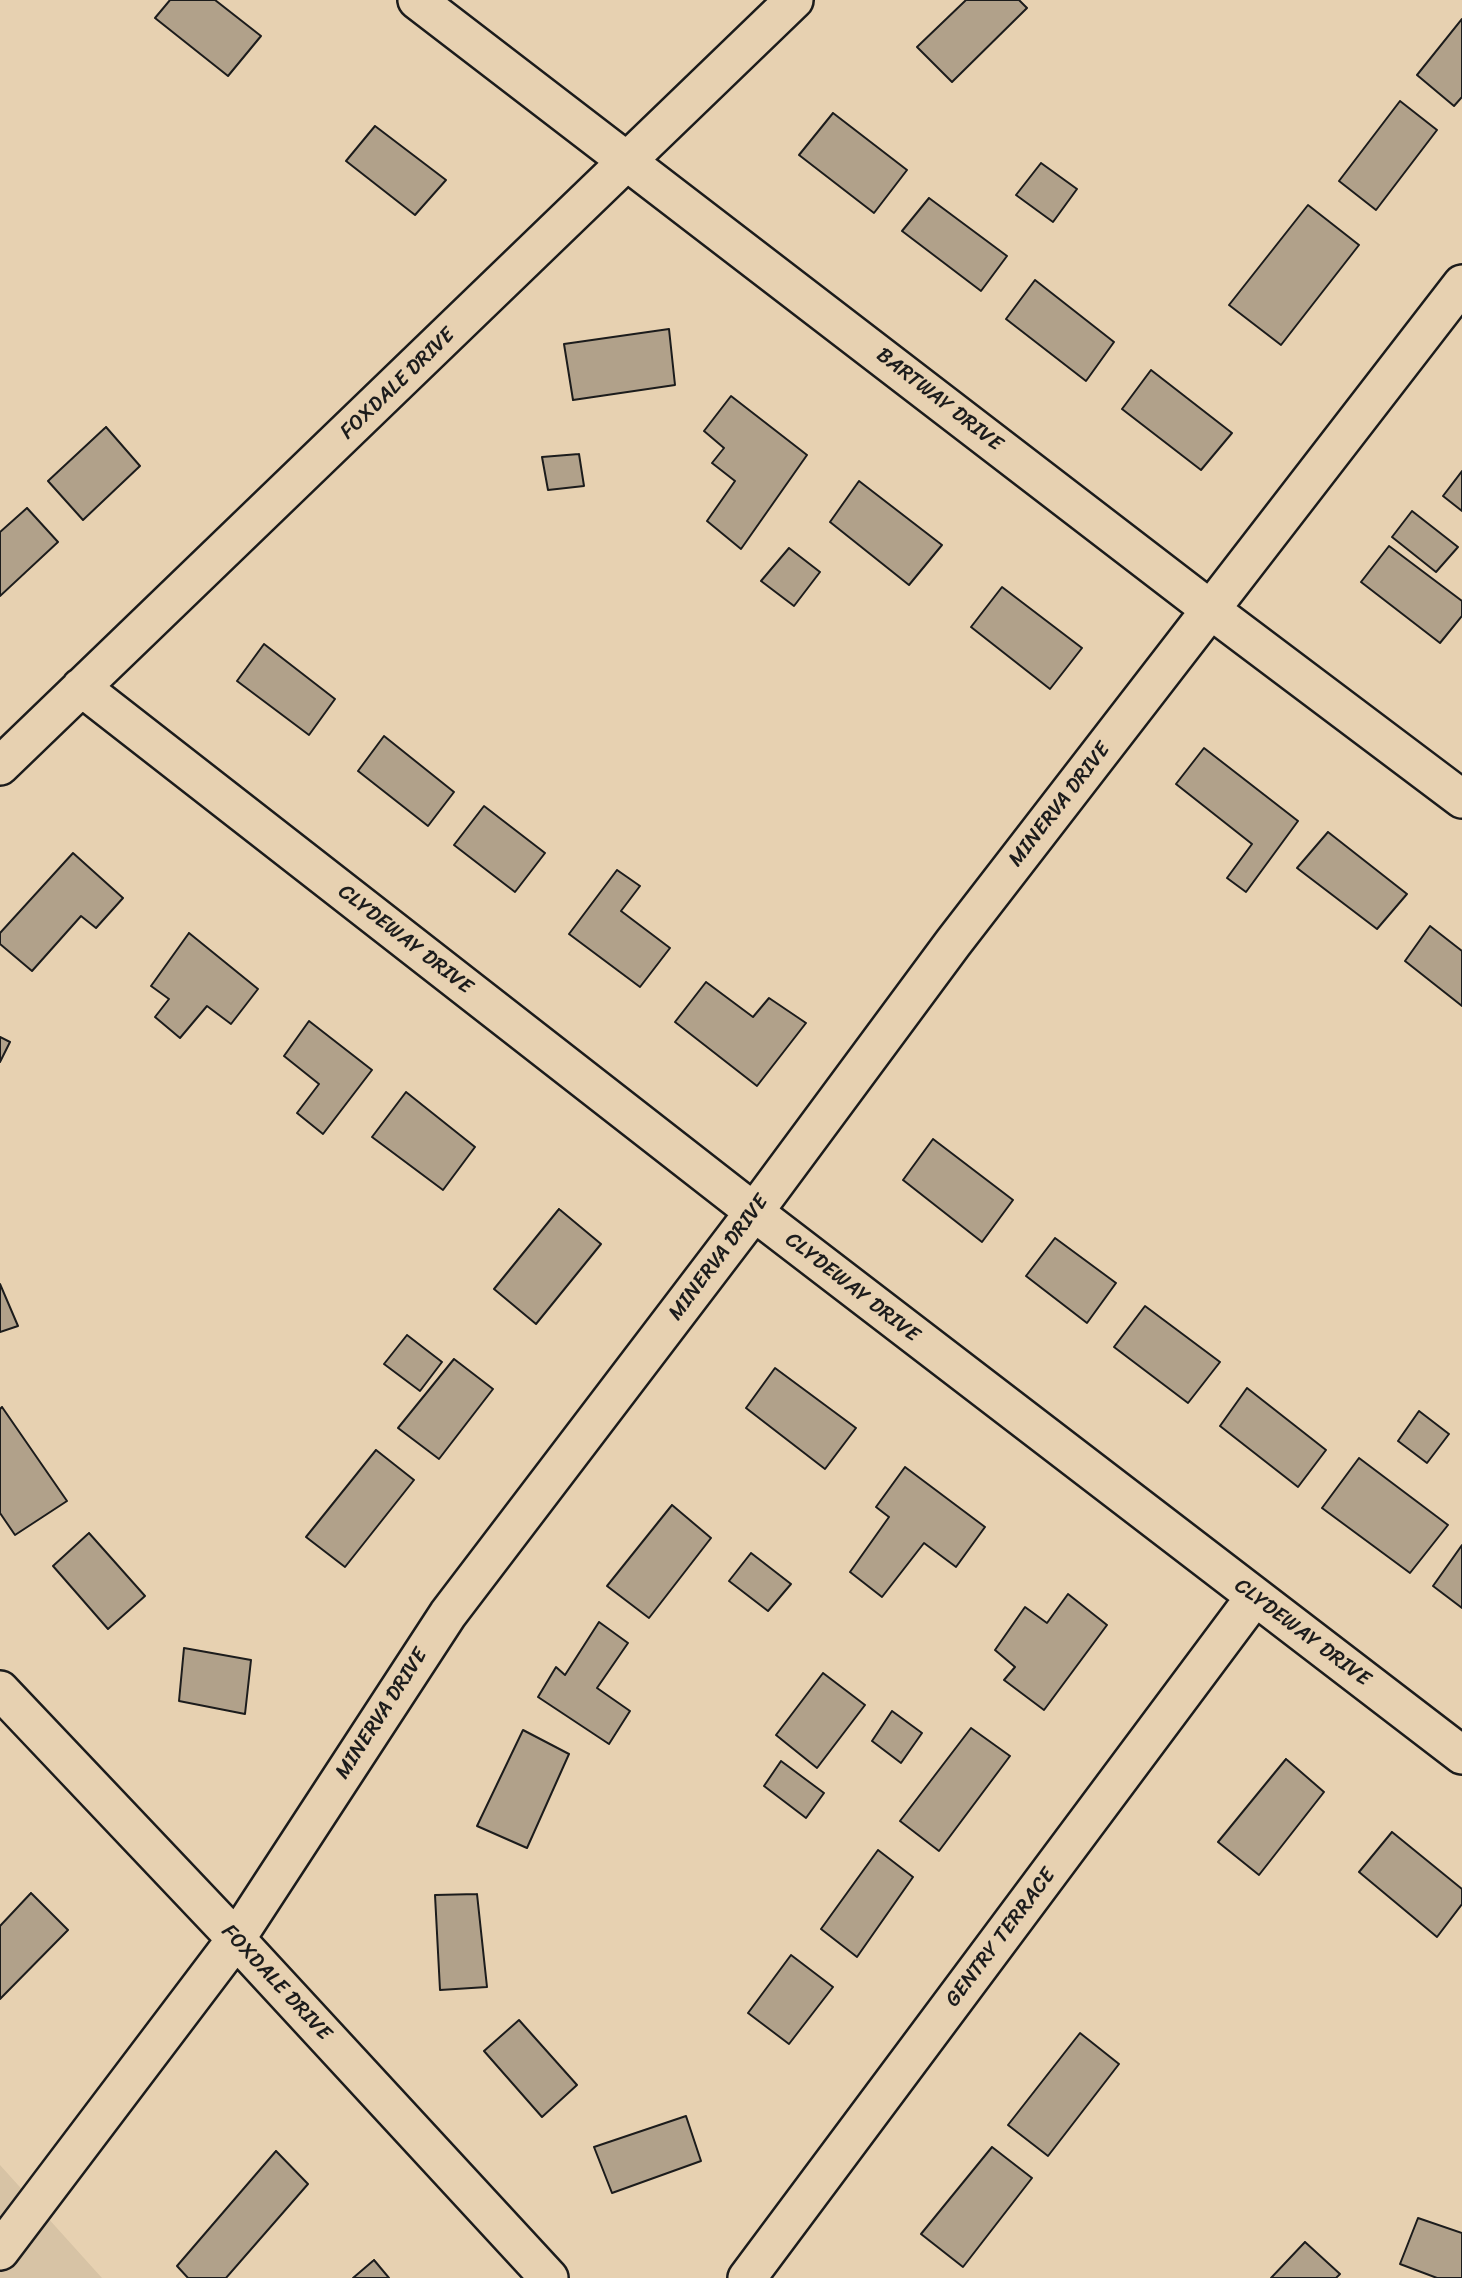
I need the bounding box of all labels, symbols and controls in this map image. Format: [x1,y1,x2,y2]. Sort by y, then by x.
street label: FOXDALE DRIVE [335,323,461,445]
street label: BARTWAY DRIVE [871,343,1007,457]
street label: MINERVA DRIVE [1004,738,1116,872]
street label: CLYDEWAY DRIVE [333,880,477,1000]
street label: MINERVA DRIVE [664,1190,774,1326]
street label: CLYDEWAY DRIVE [780,1228,924,1348]
street label: CLYDEWAY DRIVE [1229,1574,1375,1692]
street label: MINERVA DRIVE [330,1644,434,1784]
street label: GENTRY TERRACE [941,1864,1061,2012]
street label: FOXDALE DRIVE [216,1920,336,2046]

